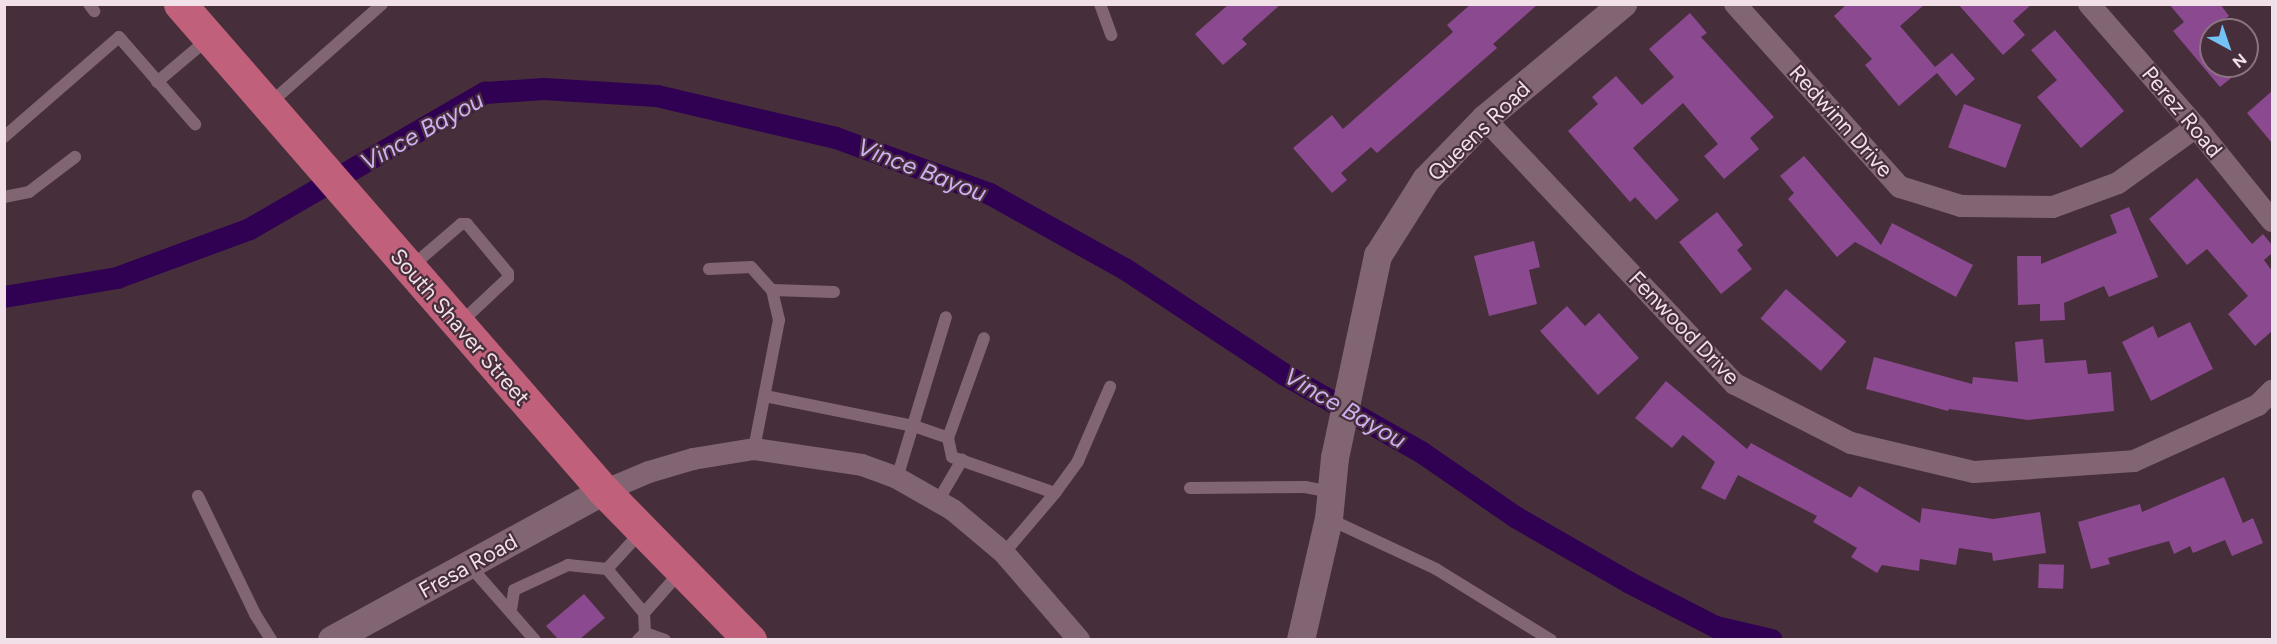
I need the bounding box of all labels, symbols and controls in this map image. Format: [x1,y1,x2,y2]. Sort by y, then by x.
north arrow [2199,18,2259,78]
text: N [2229,49,2250,72]
street label: Redwinn Drive [1784,59,1898,183]
street label: Perez Road [2136,61,2228,163]
street label: Queens Road [1422,76,1536,186]
water label: Vince Bayou [355,85,489,177]
water label: Vince Bayou [853,132,991,208]
street label: South Shaver Street [385,243,535,411]
street label: Fenwood Drive [1623,266,1745,390]
water label: Vince Bayou [1279,362,1411,454]
street label: Fresa Road [414,528,522,604]

